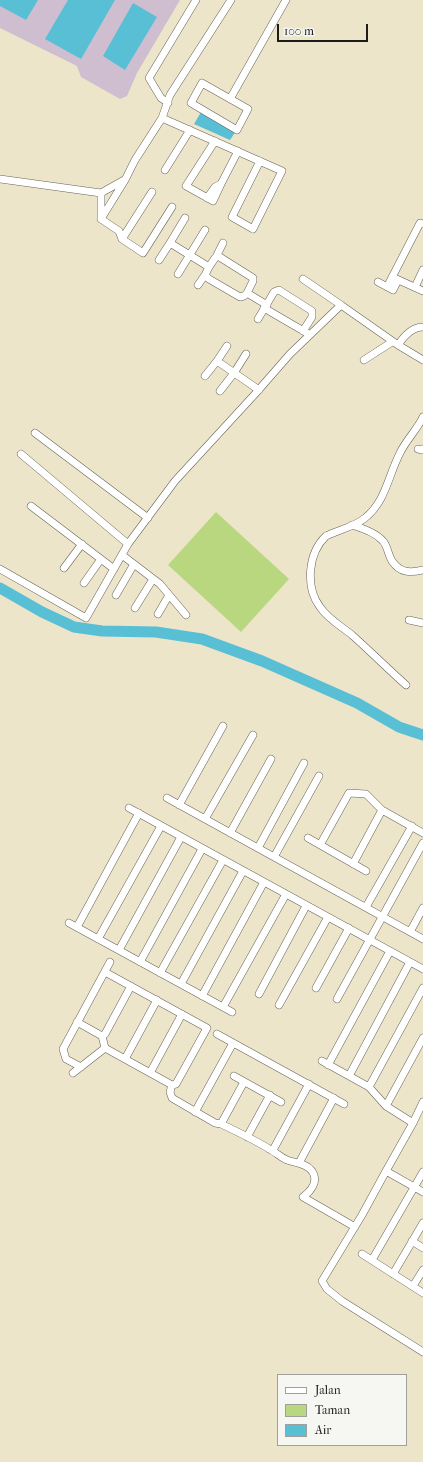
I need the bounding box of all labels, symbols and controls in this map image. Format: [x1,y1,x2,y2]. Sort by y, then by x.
scale bar [279,16,370,42]
text: 100 m [284,24,314,38]
legend [277,1374,407,1446]
text: Jalan [315,1383,341,1397]
text: Taman [315,1403,350,1417]
text: Air [315,1423,331,1437]

